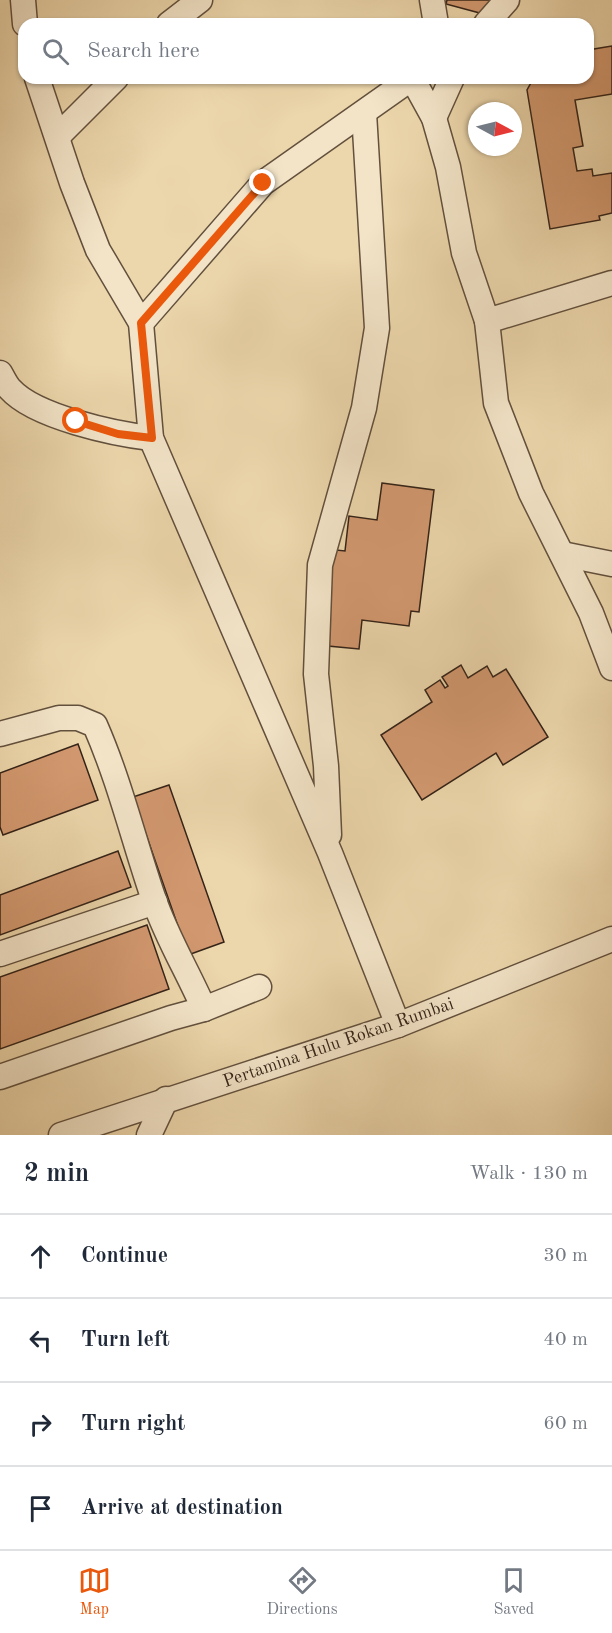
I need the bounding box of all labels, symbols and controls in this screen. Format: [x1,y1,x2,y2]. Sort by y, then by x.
search box [18,18,594,84]
icon: search [39,35,72,68]
text: Search here [87,40,200,62]
north arrow [468,102,522,156]
route end [249,169,275,195]
route start [62,407,88,433]
street label: Pertamina Hulu Rokan Rumbai [221,995,456,1091]
text: 2 min [24,1161,89,1187]
text: Walk · 130 m [469,1164,588,1184]
icon: ahead [24,1240,57,1273]
text: Continue [81,1245,168,1267]
text: 30 m [543,1246,588,1266]
icon: left [24,1324,57,1357]
text: Turn left [81,1329,170,1351]
text: 40 m [543,1330,588,1350]
icon: right [24,1408,57,1441]
text: Turn right [81,1413,185,1435]
text: 60 m [543,1414,588,1434]
icon: arrive [24,1492,57,1525]
text: Arrive at destination [81,1497,283,1519]
tab: Map [78,1564,111,1620]
tab: Directions [267,1564,338,1620]
tab: Saved [493,1564,534,1620]

